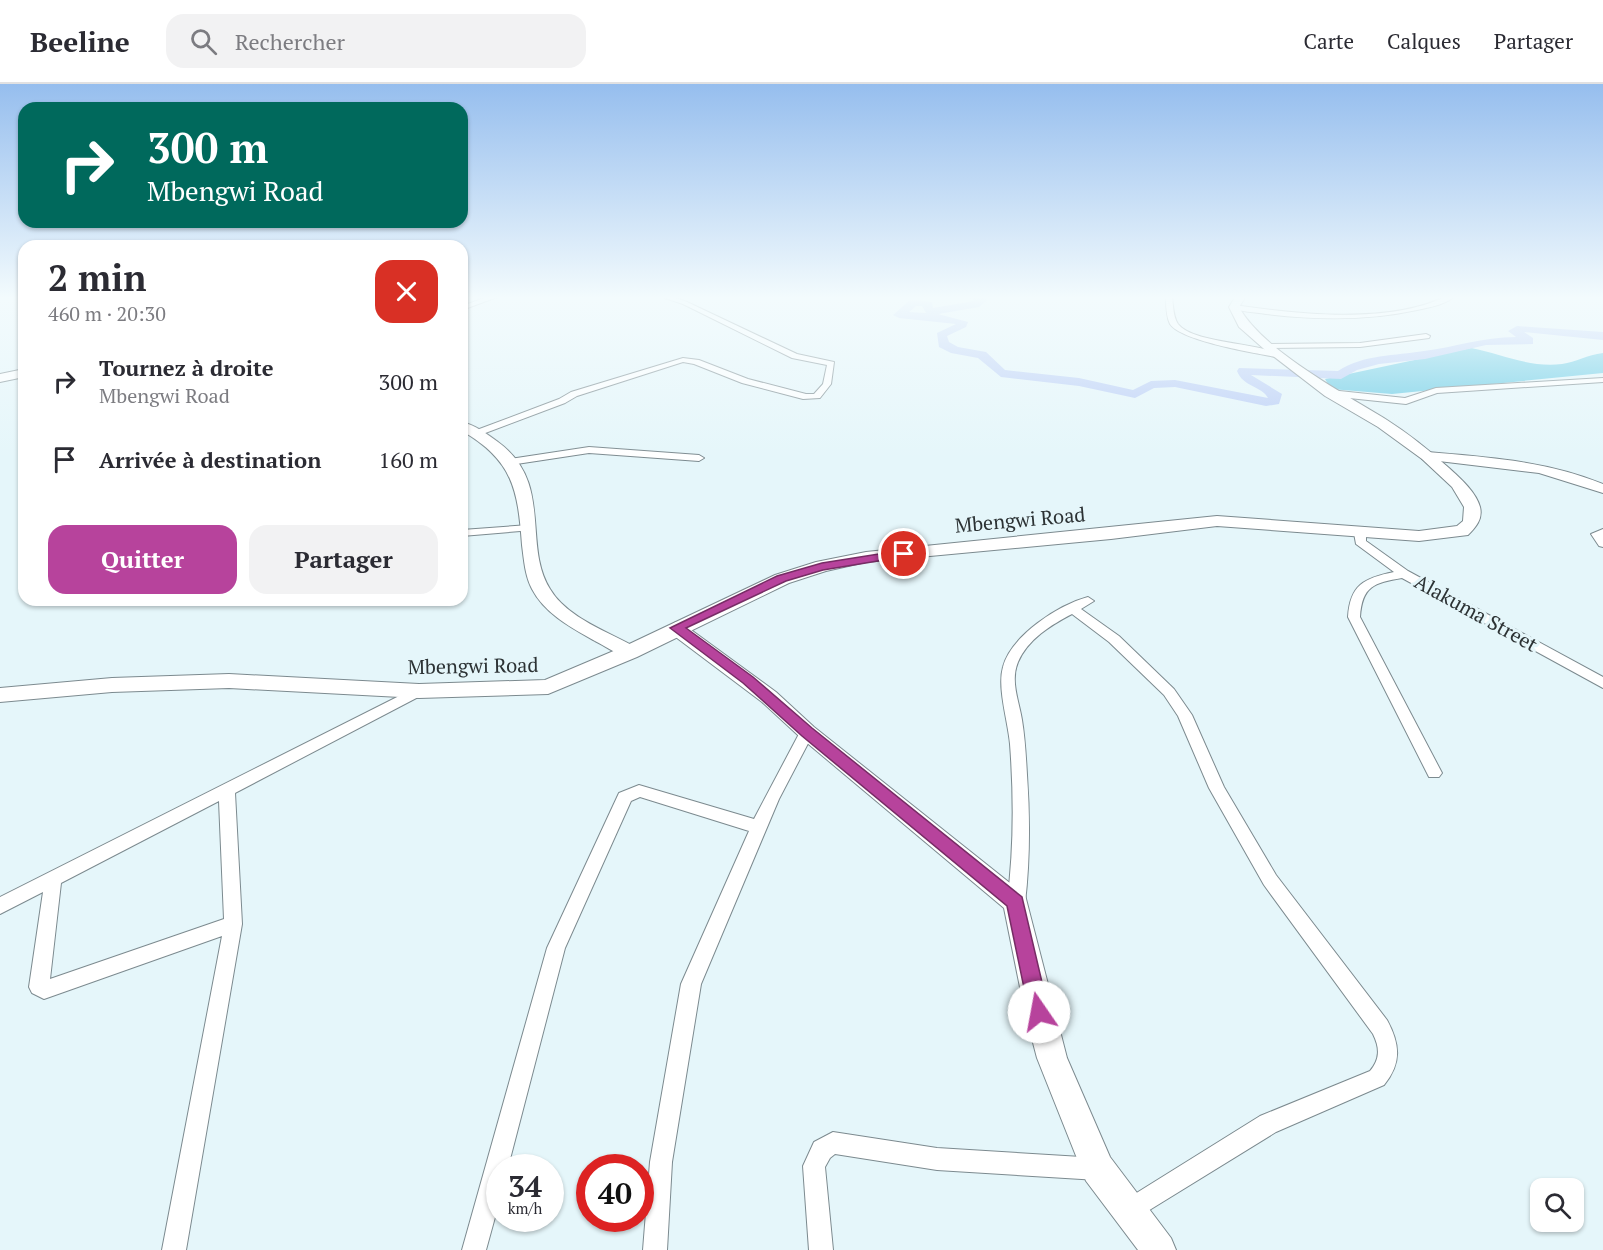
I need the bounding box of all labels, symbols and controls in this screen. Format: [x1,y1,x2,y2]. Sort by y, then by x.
search box [166,14,586,68]
text: Beeline [30,23,130,60]
icon: search [187,25,220,58]
text: Rechercher [235,27,345,56]
text: Carte [1304,27,1354,55]
text: Calques [1387,27,1461,55]
text: Partager [1494,27,1573,55]
text: 300 m [147,119,268,175]
icon: right [48,126,126,204]
text: Mbengwi Road [147,173,324,209]
text: 2 min [48,254,146,301]
button: close [375,260,438,323]
text: 460 m · 20:30 [48,300,166,327]
text: Tournez à droite [99,353,274,382]
icon: right [48,365,81,398]
text: 300 m [378,367,438,396]
text: Mbengwi Road [99,382,230,409]
icon: arrive [48,443,81,476]
text: Arrivée à destination [99,445,321,474]
text: 160 m [378,445,438,474]
street label: Mbengwi Road [954,500,1086,539]
button: Quitter [48,525,237,594]
button: Partager [249,525,438,594]
pin [878,528,929,579]
icon: arrive [887,537,920,570]
street label: Alakuma Street [1410,568,1543,658]
street label: Mbengwi Road [407,651,539,680]
position arrow [1007,980,1071,1044]
speed limit sign: 40 [576,1154,654,1232]
text: 34 [508,1166,542,1206]
map controls [1530,1178,1584,1232]
button: search [1530,1178,1584,1232]
text: km/h [508,1198,542,1218]

